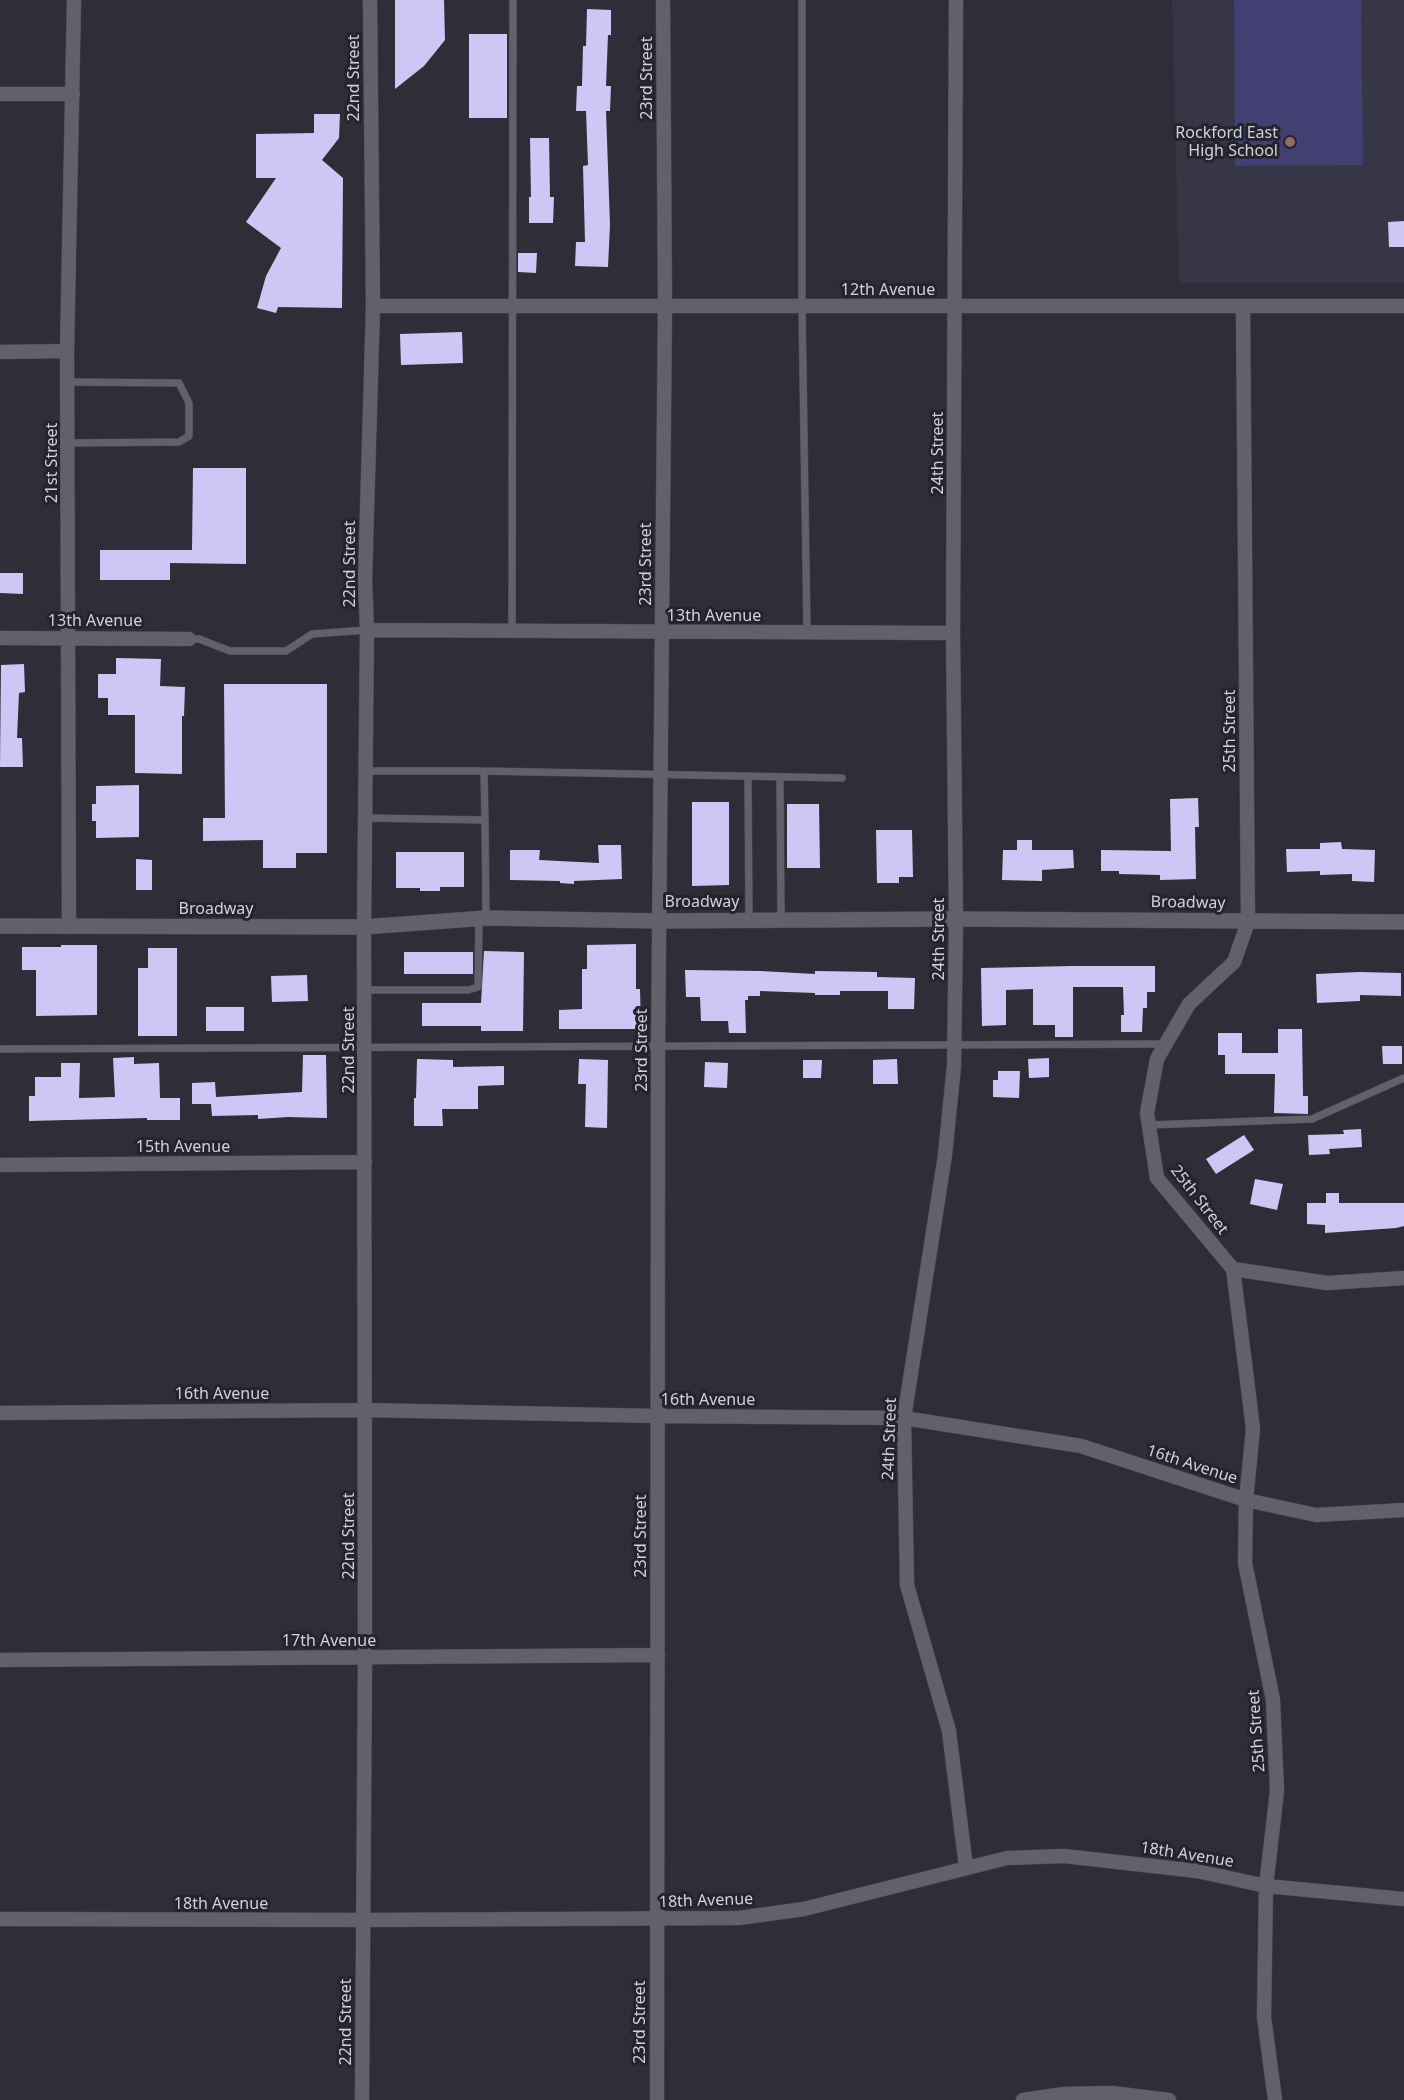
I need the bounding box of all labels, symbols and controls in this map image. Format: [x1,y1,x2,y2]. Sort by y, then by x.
street label: 22nd Street [344,35,364,121]
street label: 23rd Street [637,36,657,120]
place label: Rockford East High School [1175,123,1278,161]
marker: Rockford East High School [1283,135,1297,149]
street label: 12th Avenue [841,280,935,300]
street label: 24th Street [928,412,948,494]
street label: 21st Street [42,423,62,503]
street label: 22nd Street [340,521,360,607]
street label: 23rd Street [636,522,656,606]
street label: 13th Avenue [667,606,761,626]
street label: 13th Avenue [48,611,142,631]
street label: 25th Street [1220,690,1240,772]
street label: Broadway [665,892,739,912]
street label: Broadway [1150,893,1226,913]
street label: 24th Street [929,898,949,980]
street label: Broadway [179,899,253,919]
street label: 22nd Street [339,1007,359,1093]
street label: 23rd Street [632,1008,652,1092]
street label: 15th Avenue [136,1137,230,1157]
street label: 25th Street [1166,1161,1232,1239]
street label: 16th Avenue [175,1384,269,1404]
street label: 16th Avenue [661,1390,755,1410]
street label: 24th Street [879,1397,901,1481]
street label: 16th Avenue [1144,1441,1240,1489]
street label: 22nd Street [339,1493,359,1579]
street label: 23rd Street [631,1494,651,1578]
street label: 17th Avenue [282,1631,376,1651]
street label: 25th Street [1245,1689,1269,1773]
street label: 18th Avenue [1139,1838,1235,1872]
street label: 18th Avenue [659,1890,753,1912]
street label: 18th Avenue [174,1894,268,1914]
street label: 22nd Street [336,1979,356,2065]
street label: 23rd Street [630,1980,650,2064]

